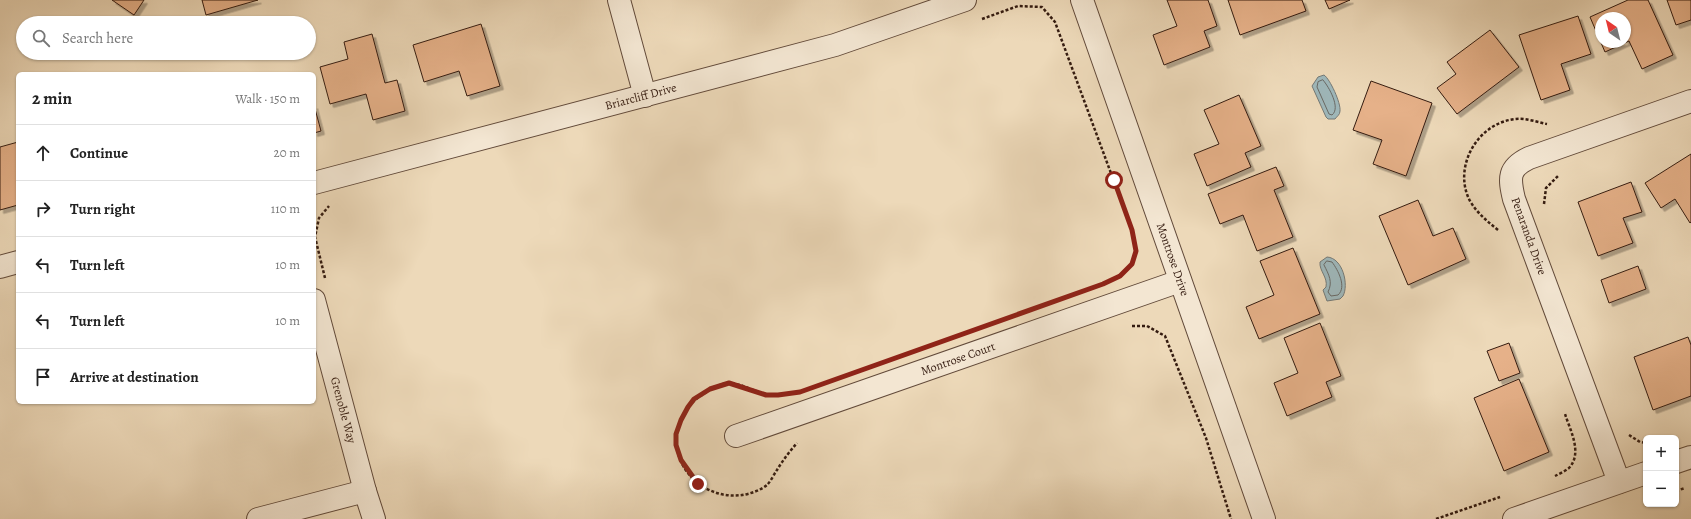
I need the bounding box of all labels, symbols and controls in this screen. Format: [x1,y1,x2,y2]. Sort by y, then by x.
north arrow [1595,12,1631,48]
search box [16,16,316,60]
icon: search [30,27,52,49]
text: Search here [62,28,133,48]
street label: Briarcliff Drive [603,79,678,114]
text: 2 min [32,87,72,110]
text: Walk · 150 m [235,90,300,107]
icon: ahead [32,142,54,164]
text: Continue [70,143,128,163]
text: 20 m [274,144,300,161]
route start [1105,171,1123,189]
street label: Penaranda Drive [1508,195,1550,277]
icon: right [32,198,54,220]
text: Turn right [70,199,135,219]
text: 110 m [271,200,300,217]
street label: Montrose Drive [1153,221,1193,298]
icon: left [32,254,54,276]
text: Turn left [70,255,125,275]
text: 10 m [275,256,300,273]
icon: left [32,310,54,332]
text: Turn left [70,311,125,331]
text: 10 m [275,312,300,329]
street label: Montrose Court [918,338,997,379]
icon: arrive [32,366,54,388]
text: Arrive at destination [70,367,199,387]
street label: Grenoble Way [327,375,360,446]
map controls [1643,435,1679,507]
button: + [1643,435,1679,471]
button: − [1643,471,1679,507]
route end [689,475,707,493]

